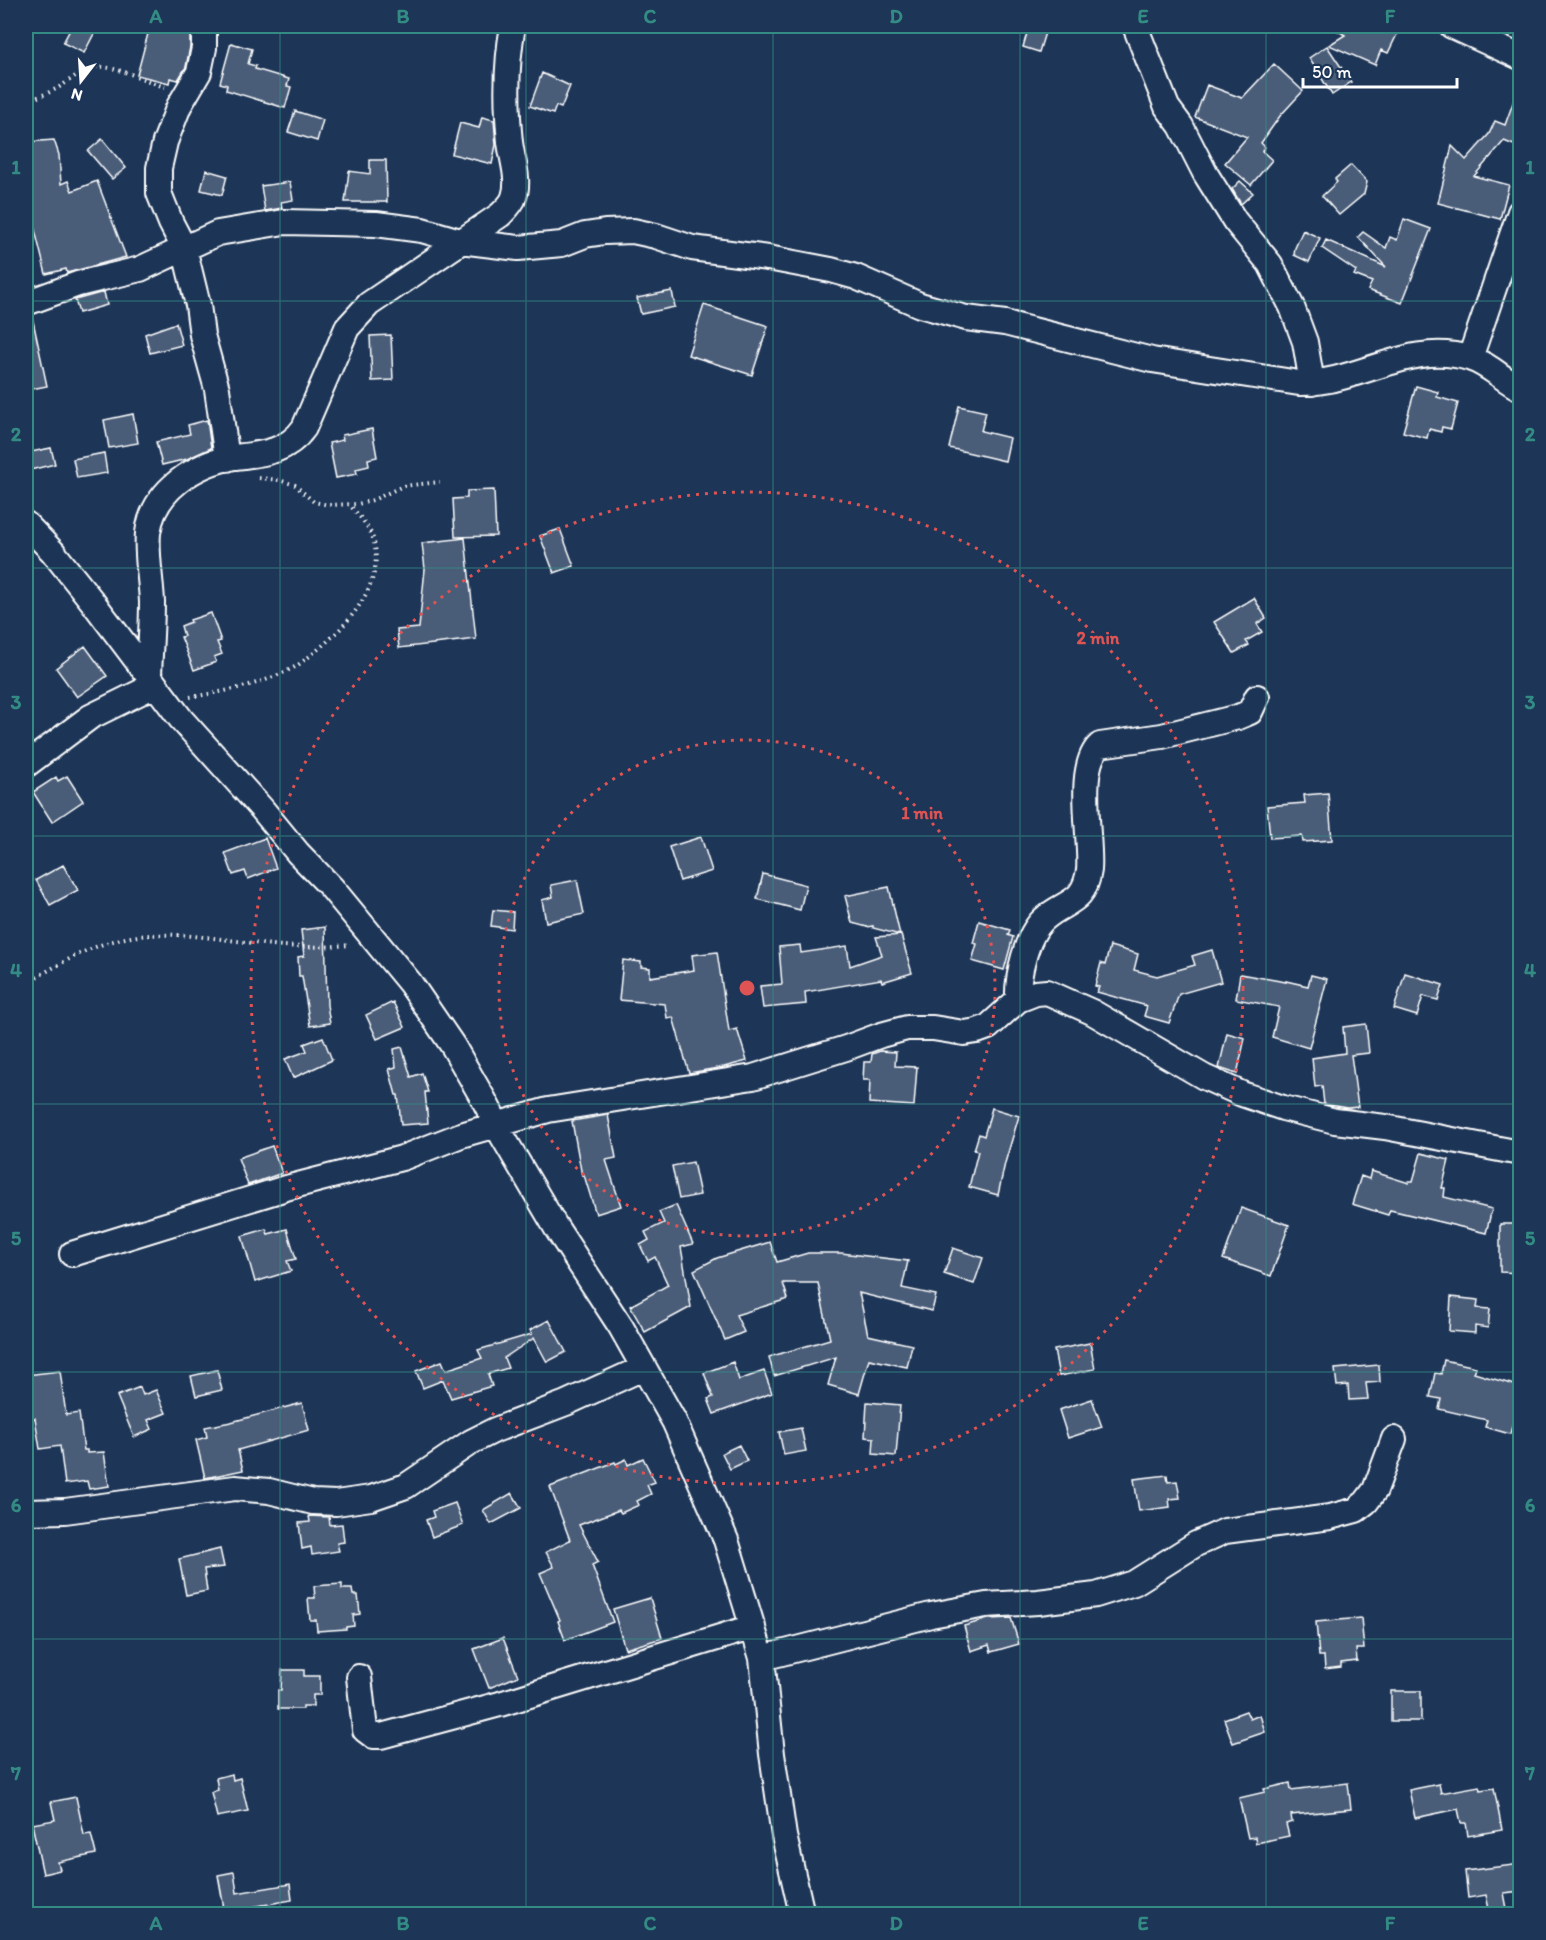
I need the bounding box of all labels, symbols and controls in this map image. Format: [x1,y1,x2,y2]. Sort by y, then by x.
text: A [149,4,163,28]
text: B [397,4,410,28]
text: C [644,4,657,28]
text: D [889,4,903,28]
text: E [1137,4,1149,28]
text: F [1385,4,1396,28]
north arrow [51,51,111,111]
scale bar [1303,51,1458,89]
text: 50 m [1312,61,1352,83]
text: N [69,84,85,106]
text: 1 [11,155,21,179]
text: 1 [1525,155,1535,179]
text: 2 [11,422,22,446]
text: 2 [1525,422,1536,446]
text: 2 min [1077,627,1120,649]
text: 3 [11,690,22,714]
text: 3 [1525,690,1536,714]
text: 1 min [901,802,943,824]
text: 4 [10,958,22,982]
text: 4 [1524,958,1536,982]
centre of rings [737,978,757,998]
text: 5 [11,1226,22,1250]
text: 5 [1525,1226,1536,1250]
text: 6 [11,1493,22,1517]
text: 6 [1525,1493,1536,1517]
text: 7 [10,1761,21,1785]
text: 7 [1524,1761,1535,1785]
text: A [149,1911,163,1935]
text: B [397,1911,410,1935]
text: C [644,1911,657,1935]
text: D [889,1911,903,1935]
text: E [1137,1911,1149,1935]
text: F [1385,1911,1396,1935]

